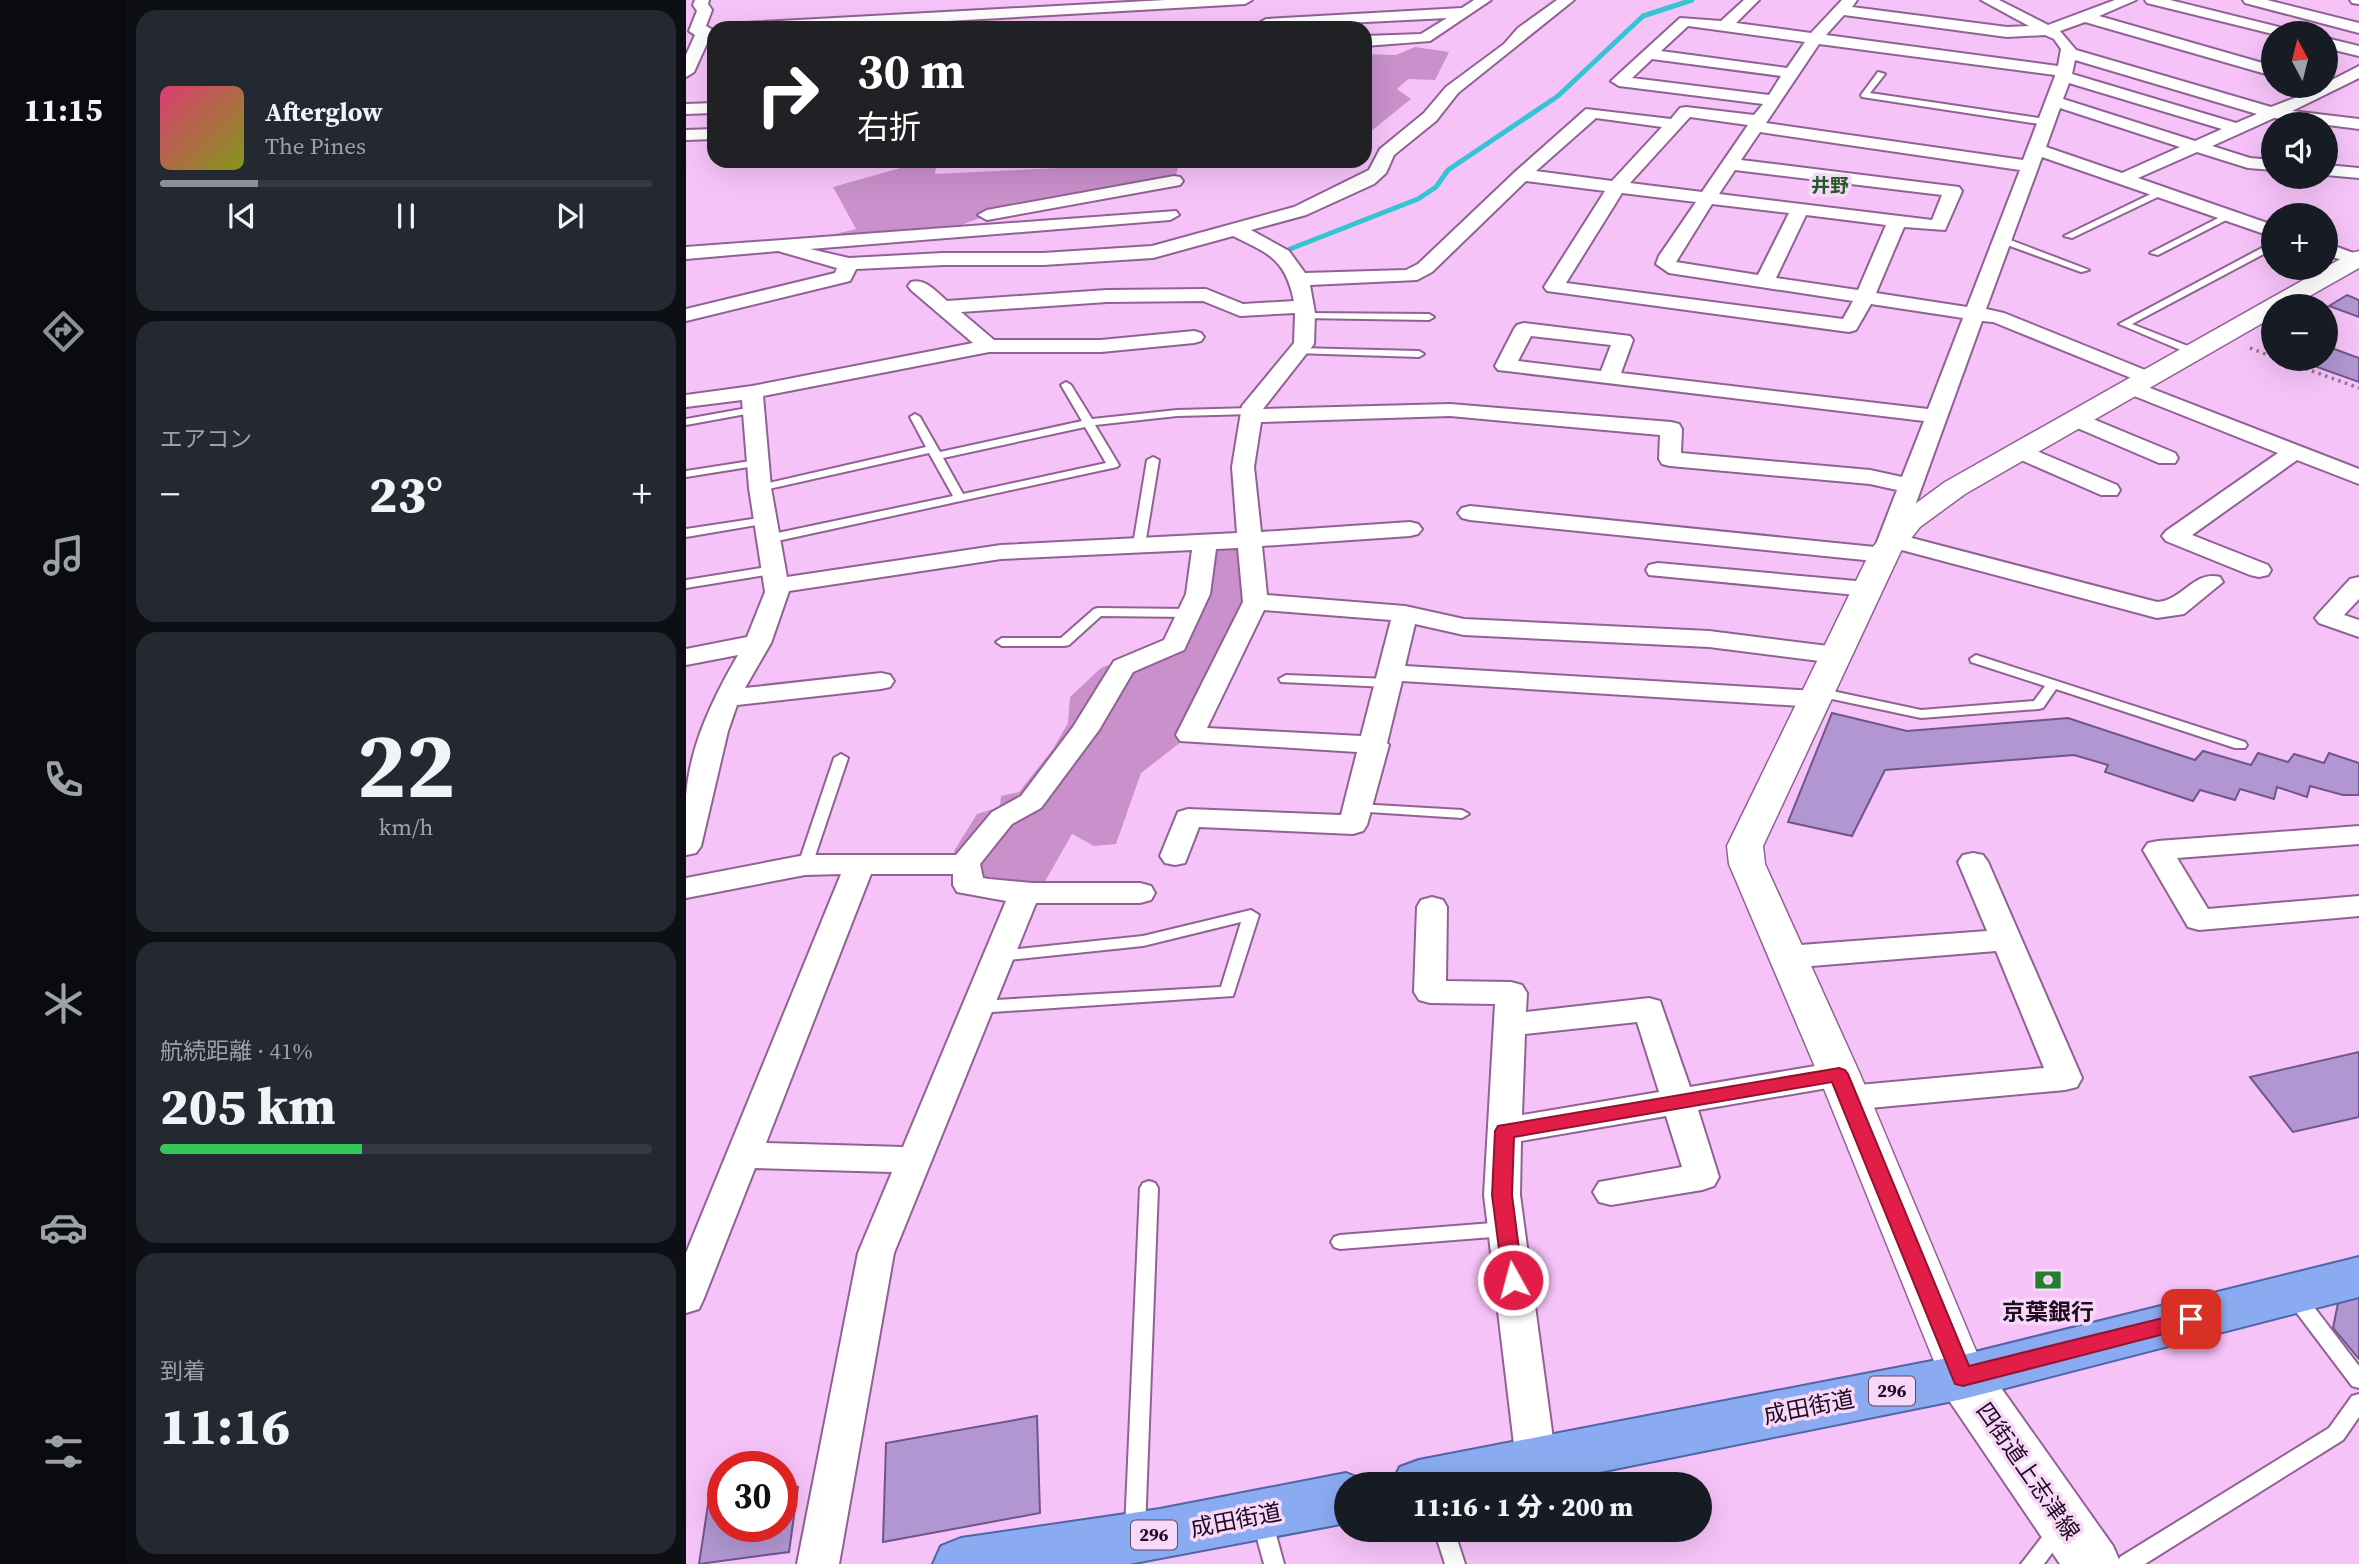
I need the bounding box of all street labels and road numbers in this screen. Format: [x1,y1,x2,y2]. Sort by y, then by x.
road number: 296 [1869,1376,1915,1406]
street label: 成田街道 [1761,1383,1857,1431]
street label: 四街道上志津線 [1969,1396,2087,1546]
street label: 成田街道 [1188,1496,1284,1544]
road number: 296 [1131,1520,1177,1550]

